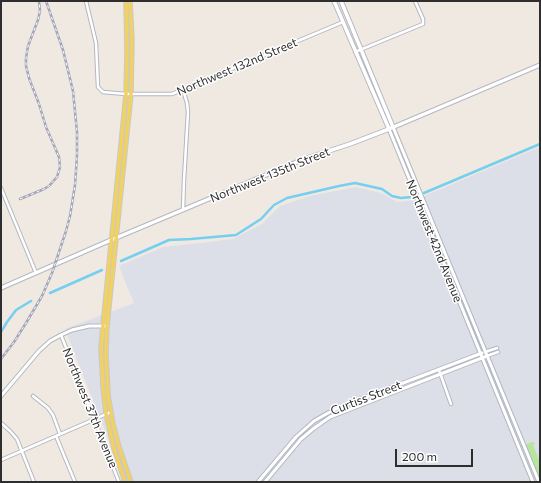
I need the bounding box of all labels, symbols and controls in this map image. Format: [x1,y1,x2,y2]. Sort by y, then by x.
street label: Northwest 132nd Street [175,35,299,99]
street label: Northwest 135th Street [208,144,332,206]
street label: Northwest 42nd Avenue [403,178,465,304]
street label: Northwest 37th Avenue [59,346,121,470]
street label: Curtiss Street [328,378,404,418]
scale bar [397,441,475,467]
text: 200 m [402,449,437,463]

